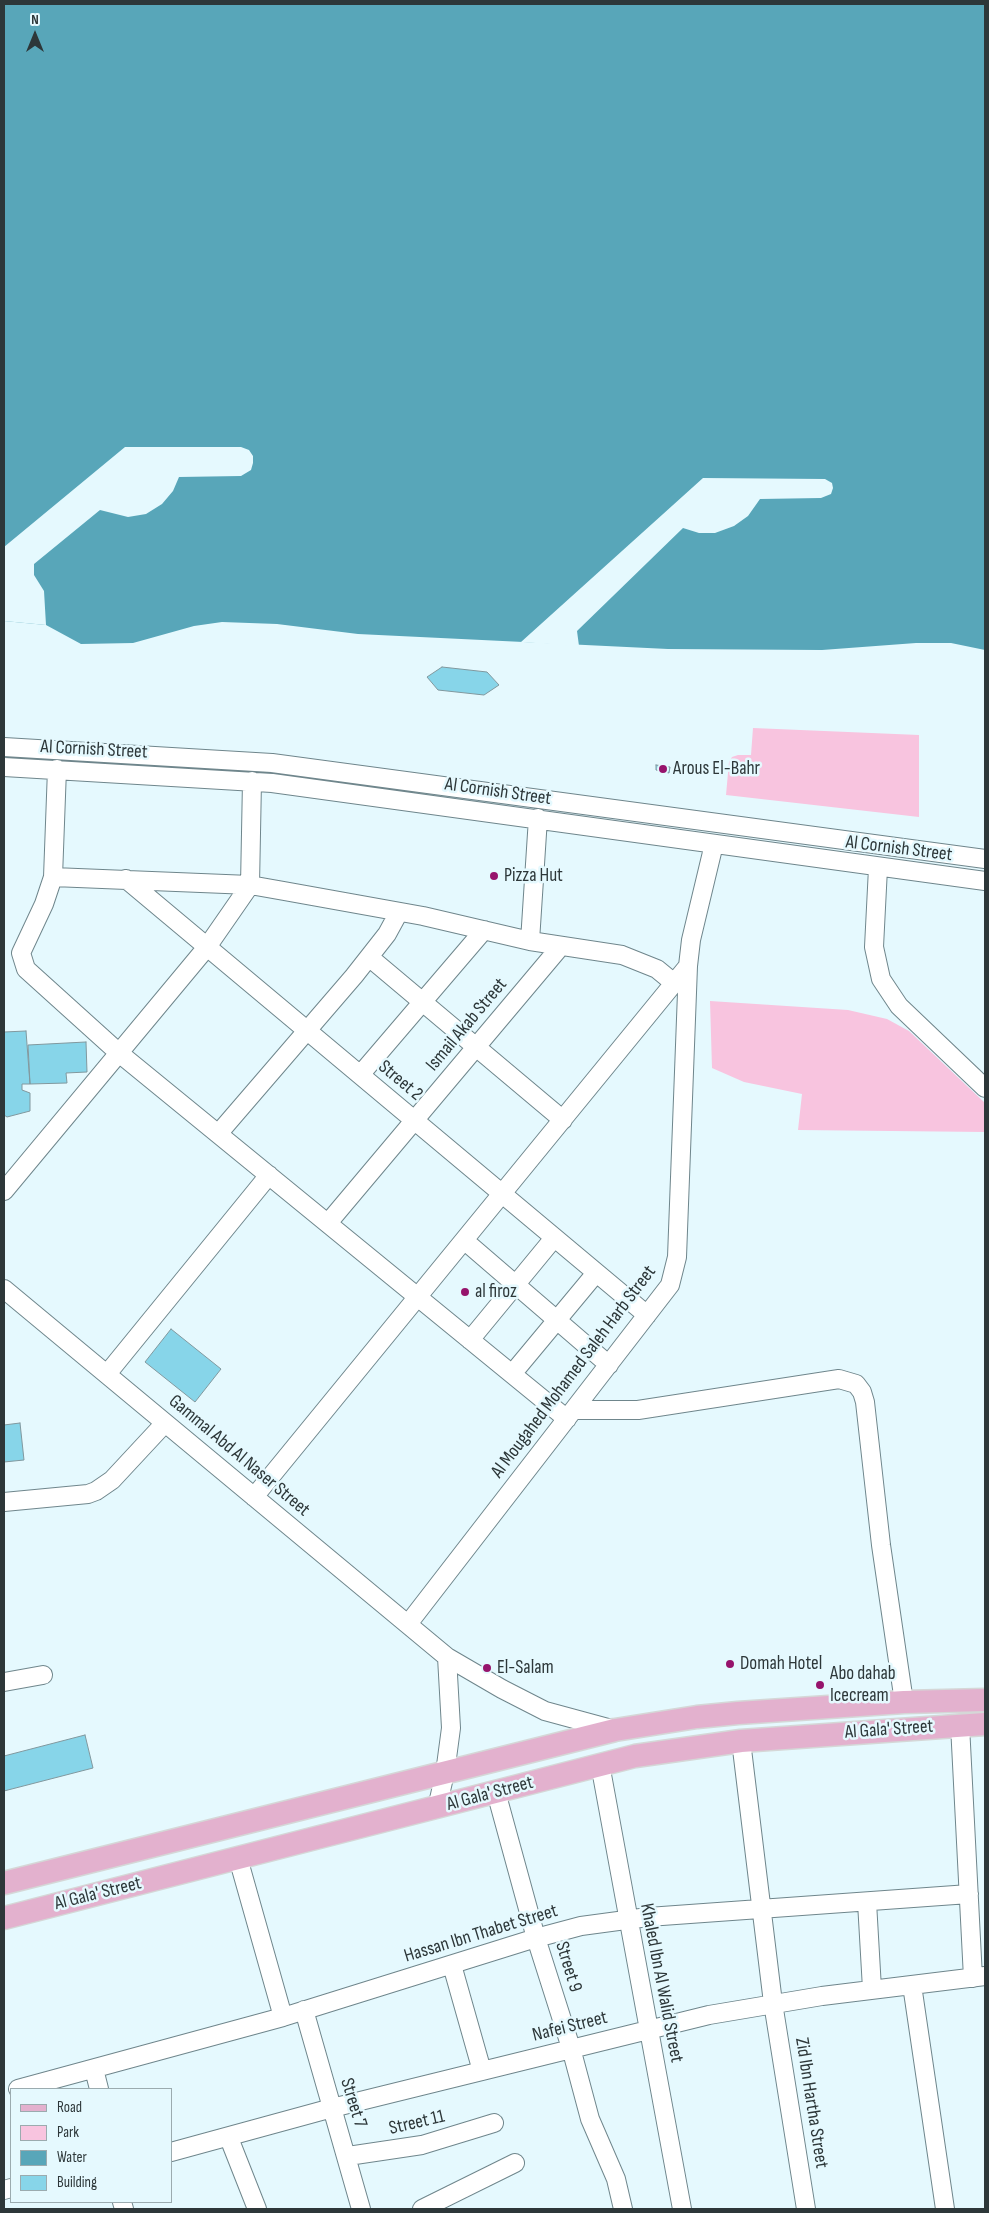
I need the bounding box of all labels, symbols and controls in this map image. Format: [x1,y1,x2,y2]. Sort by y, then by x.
north arrow [10,10,60,60]
text: N [31,11,39,28]
street label: Al Cornish Street [40,736,148,764]
place label: Arous El-Bahr [673,758,760,780]
marker: Arous El-Bahr [657,763,669,775]
street label: Al Cornish Street [443,773,553,811]
street label: Al Cornish Street [844,831,954,867]
place label: Pizza Hut [504,865,563,887]
marker: Pizza Hut [488,870,500,882]
street label: Ismail Akab Street [422,974,512,1076]
street label: Street 2 [373,1056,427,1106]
street label: Al Mougahed Mohamed Saleh Harb Street [487,1261,661,1483]
place label: al firoz [475,1281,517,1303]
marker: al firoz [459,1286,471,1298]
street label: Gammal Abd Al Naser Street [164,1390,314,1522]
place label: Domah Hotel [740,1653,822,1675]
place label: El-Salam [497,1657,554,1679]
marker: Domah Hotel [724,1658,736,1670]
marker: El-Salam [481,1662,493,1674]
place label: Abo dahab Icecream [830,1663,896,1707]
marker: Abo dahab Icecream [814,1679,826,1691]
street label: Al Gala' Street [844,1716,934,1744]
street label: Al Gala' Street [444,1772,536,1816]
street label: Al Gala' Street [52,1872,144,1916]
street label: Hassan Ibn Thabet Street [402,1900,560,1968]
street label: Khaled Ibn Al Walid Street [634,1901,688,2065]
street label: Street 9 [550,1939,586,1995]
street label: Nafei Street [530,2007,610,2047]
street label: Zid Ibn Hartha Street [789,2036,833,2170]
street label: Street 7 [335,2075,371,2131]
legend [10,2088,172,2203]
text: Road [57,2098,82,2117]
street label: Street 11 [387,2106,447,2140]
text: Park [57,2123,79,2142]
text: Water [57,2148,87,2167]
text: Building [57,2173,97,2192]

